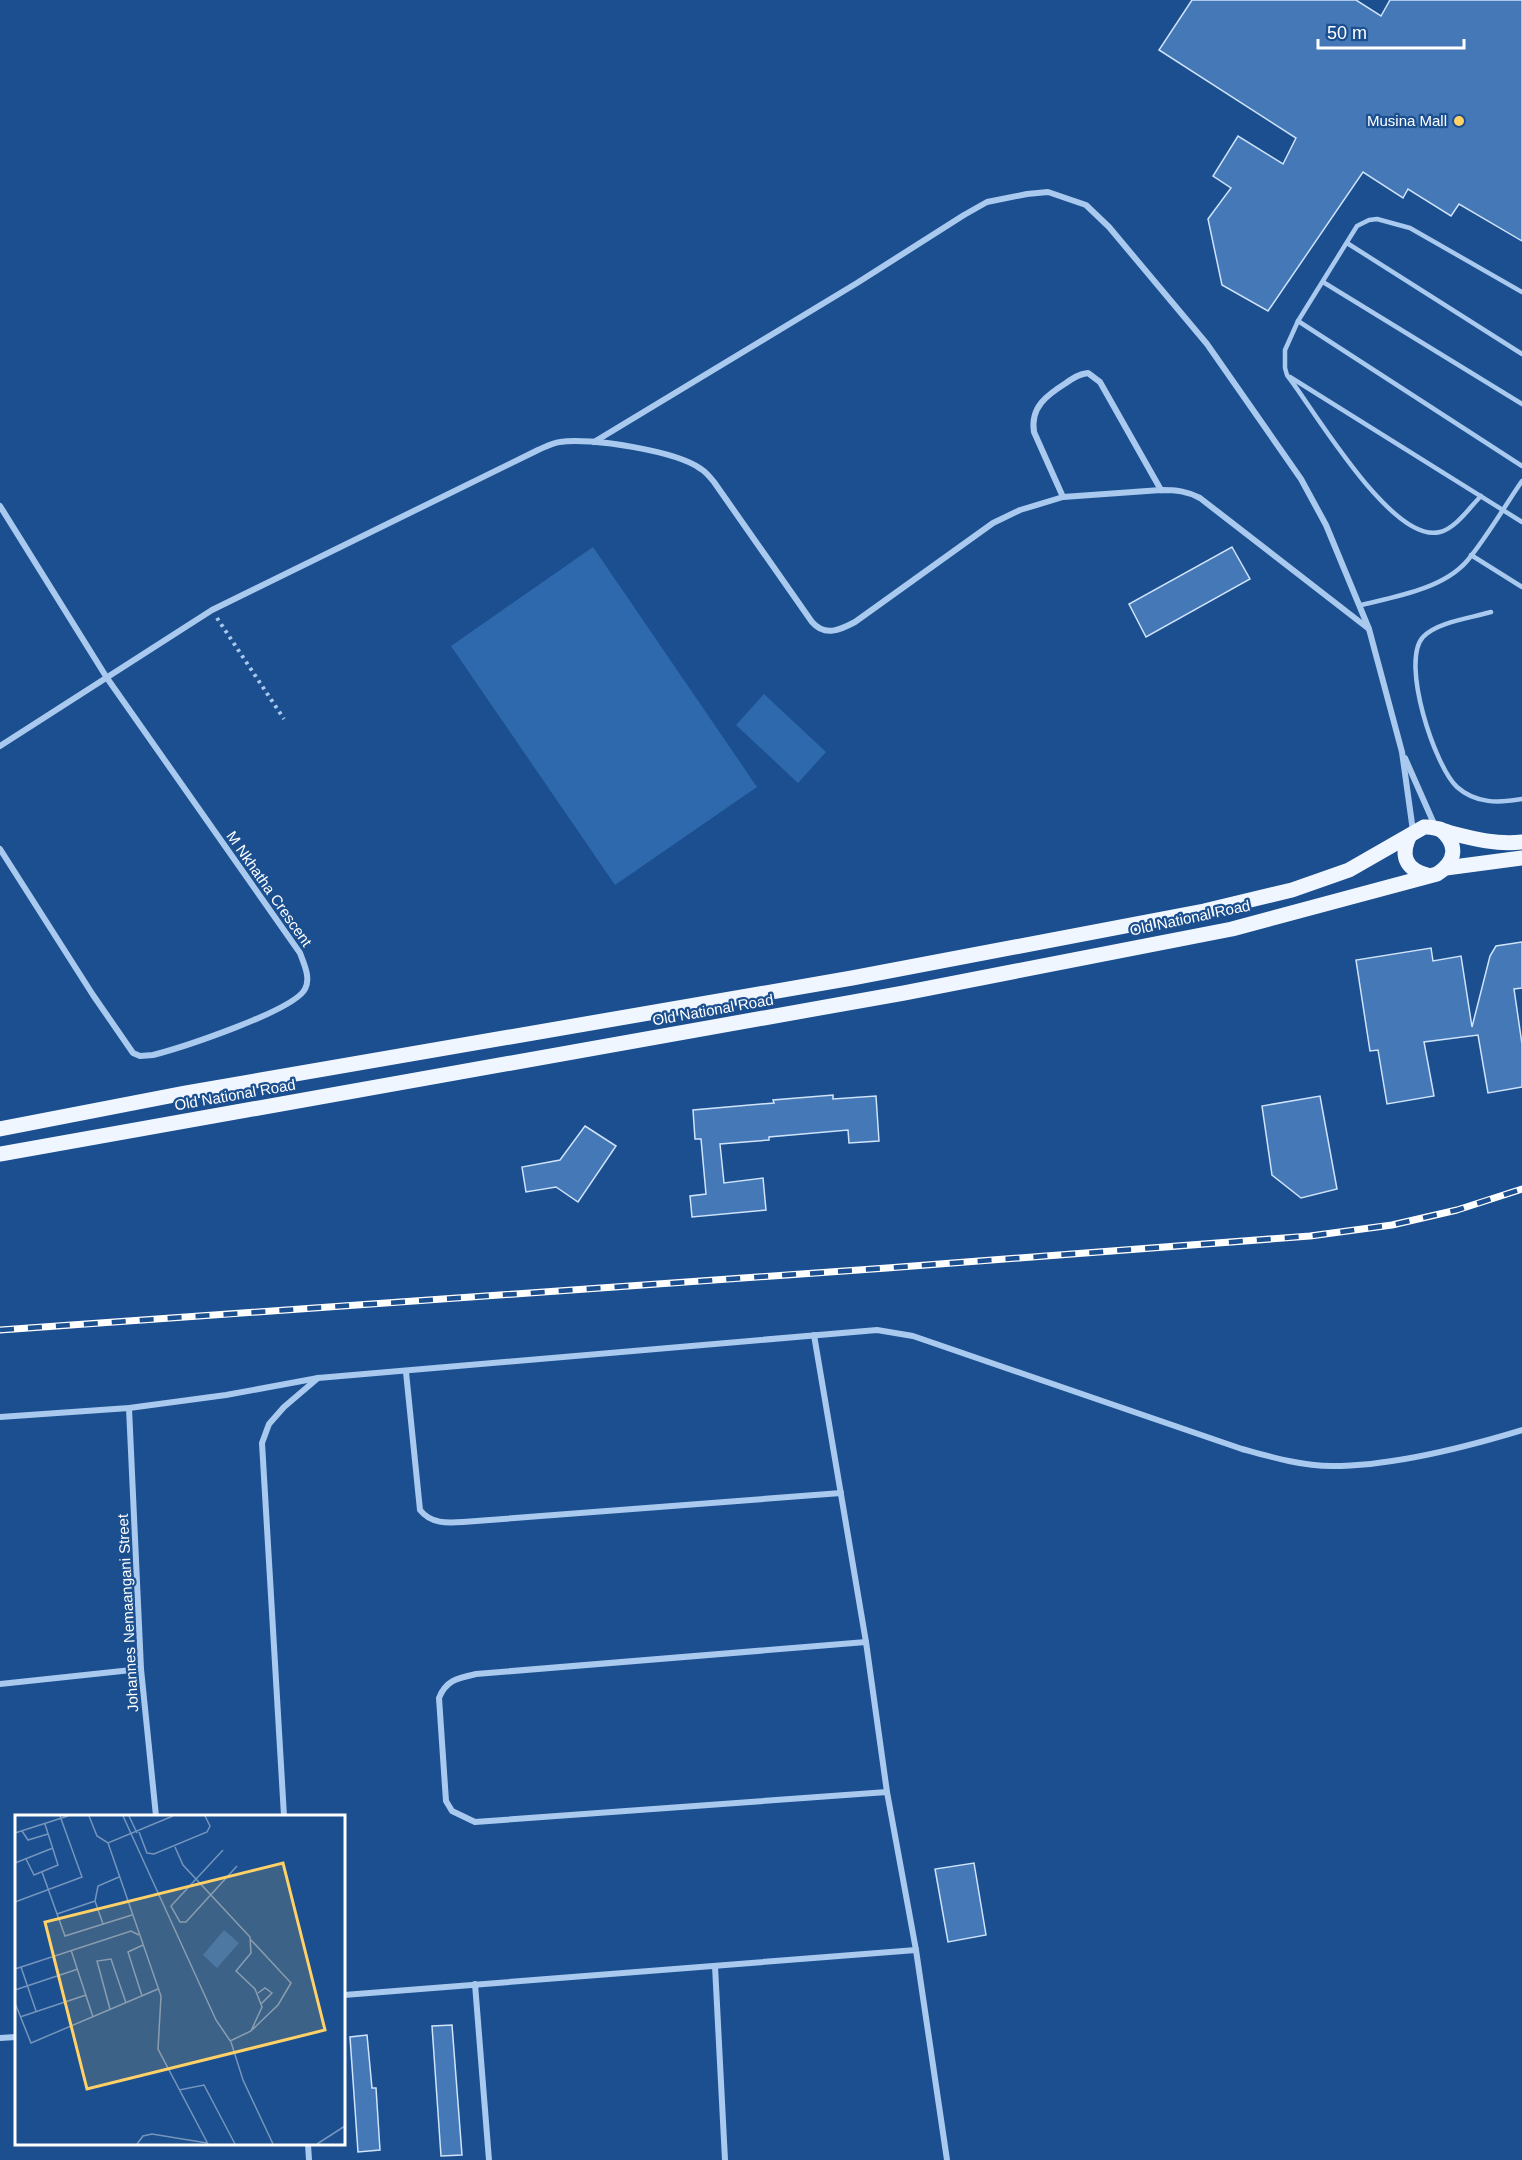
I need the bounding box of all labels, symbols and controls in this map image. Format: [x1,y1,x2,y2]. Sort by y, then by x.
scale bar [1318,12,1464,50]
text: 50 m [1327,23,1367,43]
place label: Musina Mall [1367,112,1447,129]
marker: Musina Mall [1452,114,1466,128]
street label: M Nkhatha Crescent [223,828,316,950]
street label: Old National Road [1128,896,1252,939]
street label: Old National Road [651,990,775,1029]
street label: Old National Road [173,1075,297,1114]
street label: Johannes Nemaangani Street [114,1513,141,1713]
inset map [15,1815,345,2145]

